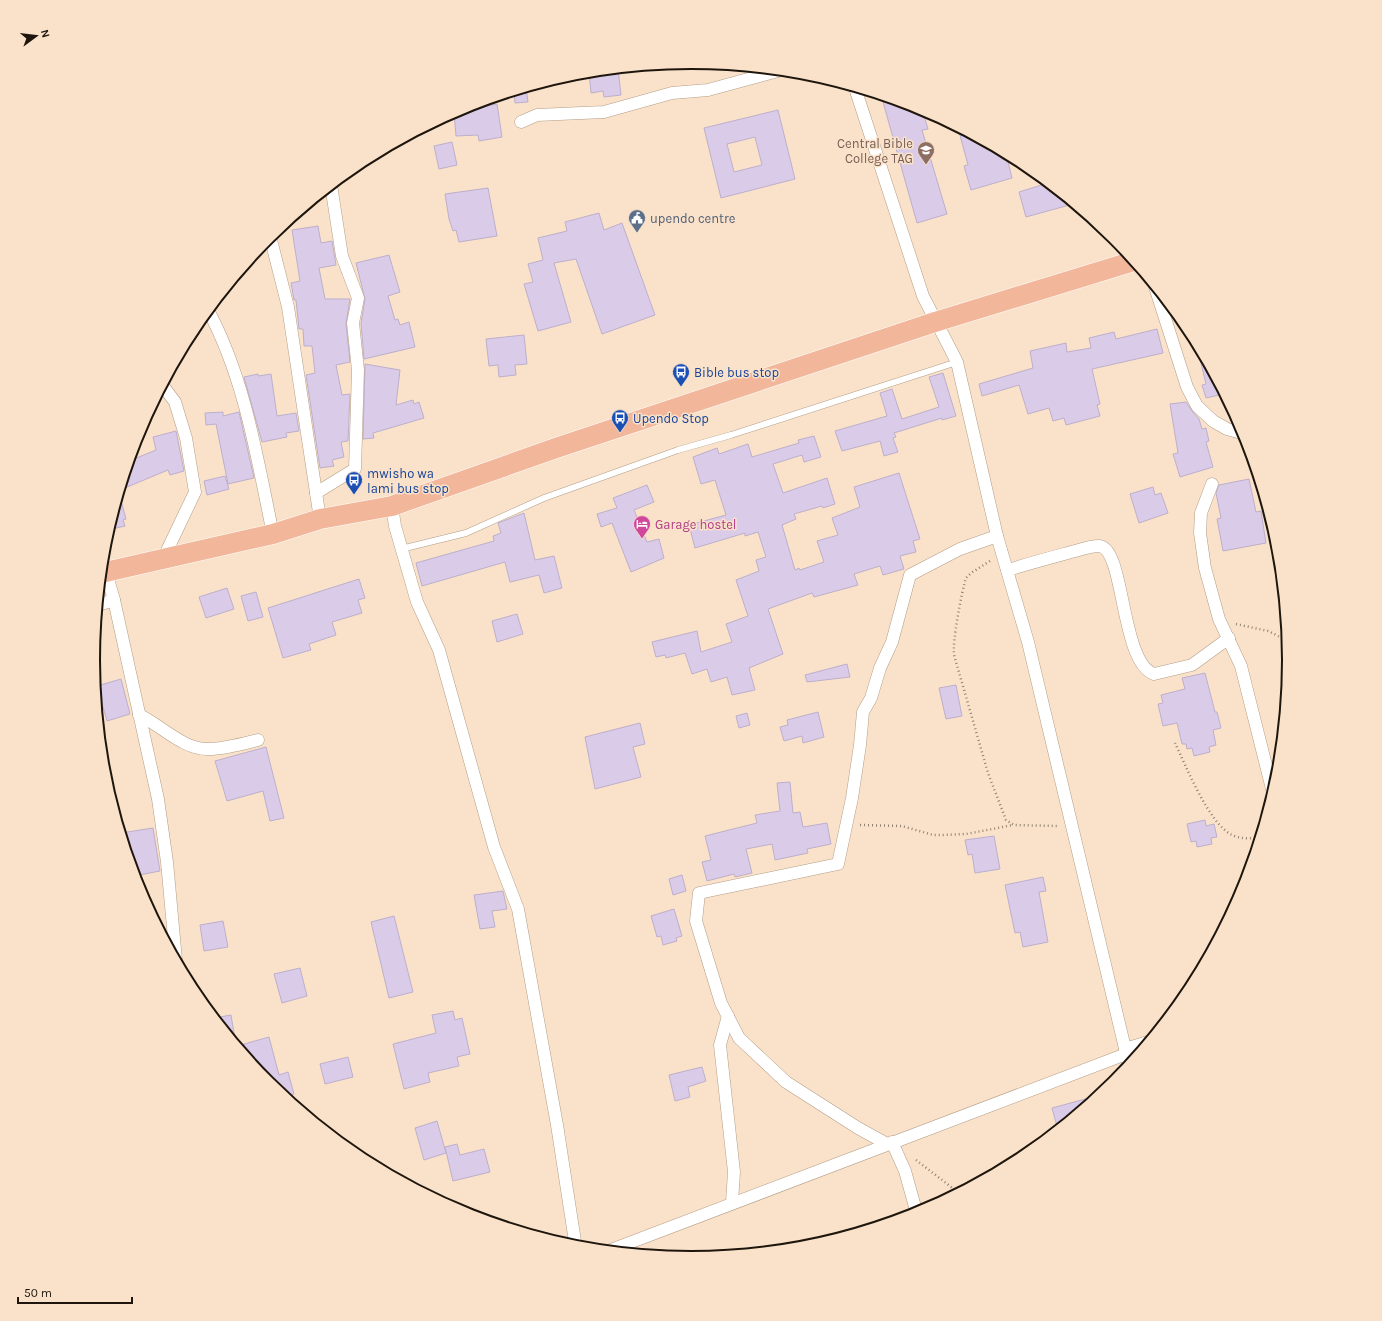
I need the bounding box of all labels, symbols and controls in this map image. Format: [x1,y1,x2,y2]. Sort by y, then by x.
north arrow [16,16,56,56]
text: N [38,28,52,39]
place label: Central Bible College TAG [837,136,913,166]
school or university icon: Central Bible College TAG [916,140,936,165]
public building icon: upendo centre [627,208,647,233]
place label: upendo centre [650,211,736,226]
bus stop icon: Bible bus stop [671,362,691,387]
place label: Bible bus stop [694,365,779,380]
bus stop icon: Upendo Stop [610,408,630,433]
place label: Upendo Stop [633,411,709,426]
place label: mwisho wa lami bus stop [367,466,449,496]
bus stop icon: mwisho wa lami bus stop [344,470,364,495]
hotel icon: Garage hostel [632,514,652,539]
place label: Garage hostel [655,517,736,532]
scale bar [18,1279,132,1305]
text: 50 m [24,1286,52,1300]

